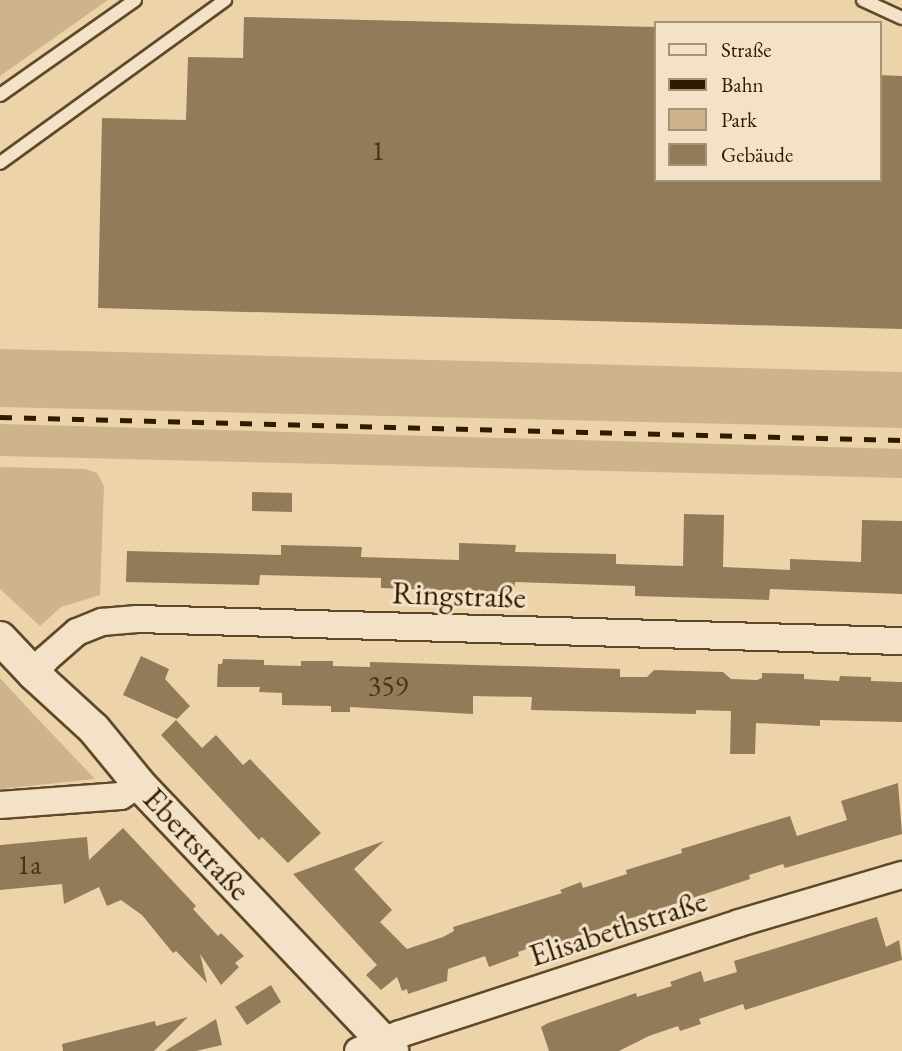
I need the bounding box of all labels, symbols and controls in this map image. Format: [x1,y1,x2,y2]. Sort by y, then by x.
legend [654,21,881,182]
text: Straße [721,36,772,63]
text: Bahn [721,71,764,98]
text: Park [721,106,757,133]
house number: 1 [371,133,385,167]
text: Gebäude [721,141,793,168]
street label: Ringstraße [391,573,527,617]
house number: 359 [368,668,408,702]
street label: Ebertstraße [135,780,259,908]
house number: 1a [17,847,41,881]
street label: Elisabethstraße [524,881,712,975]

